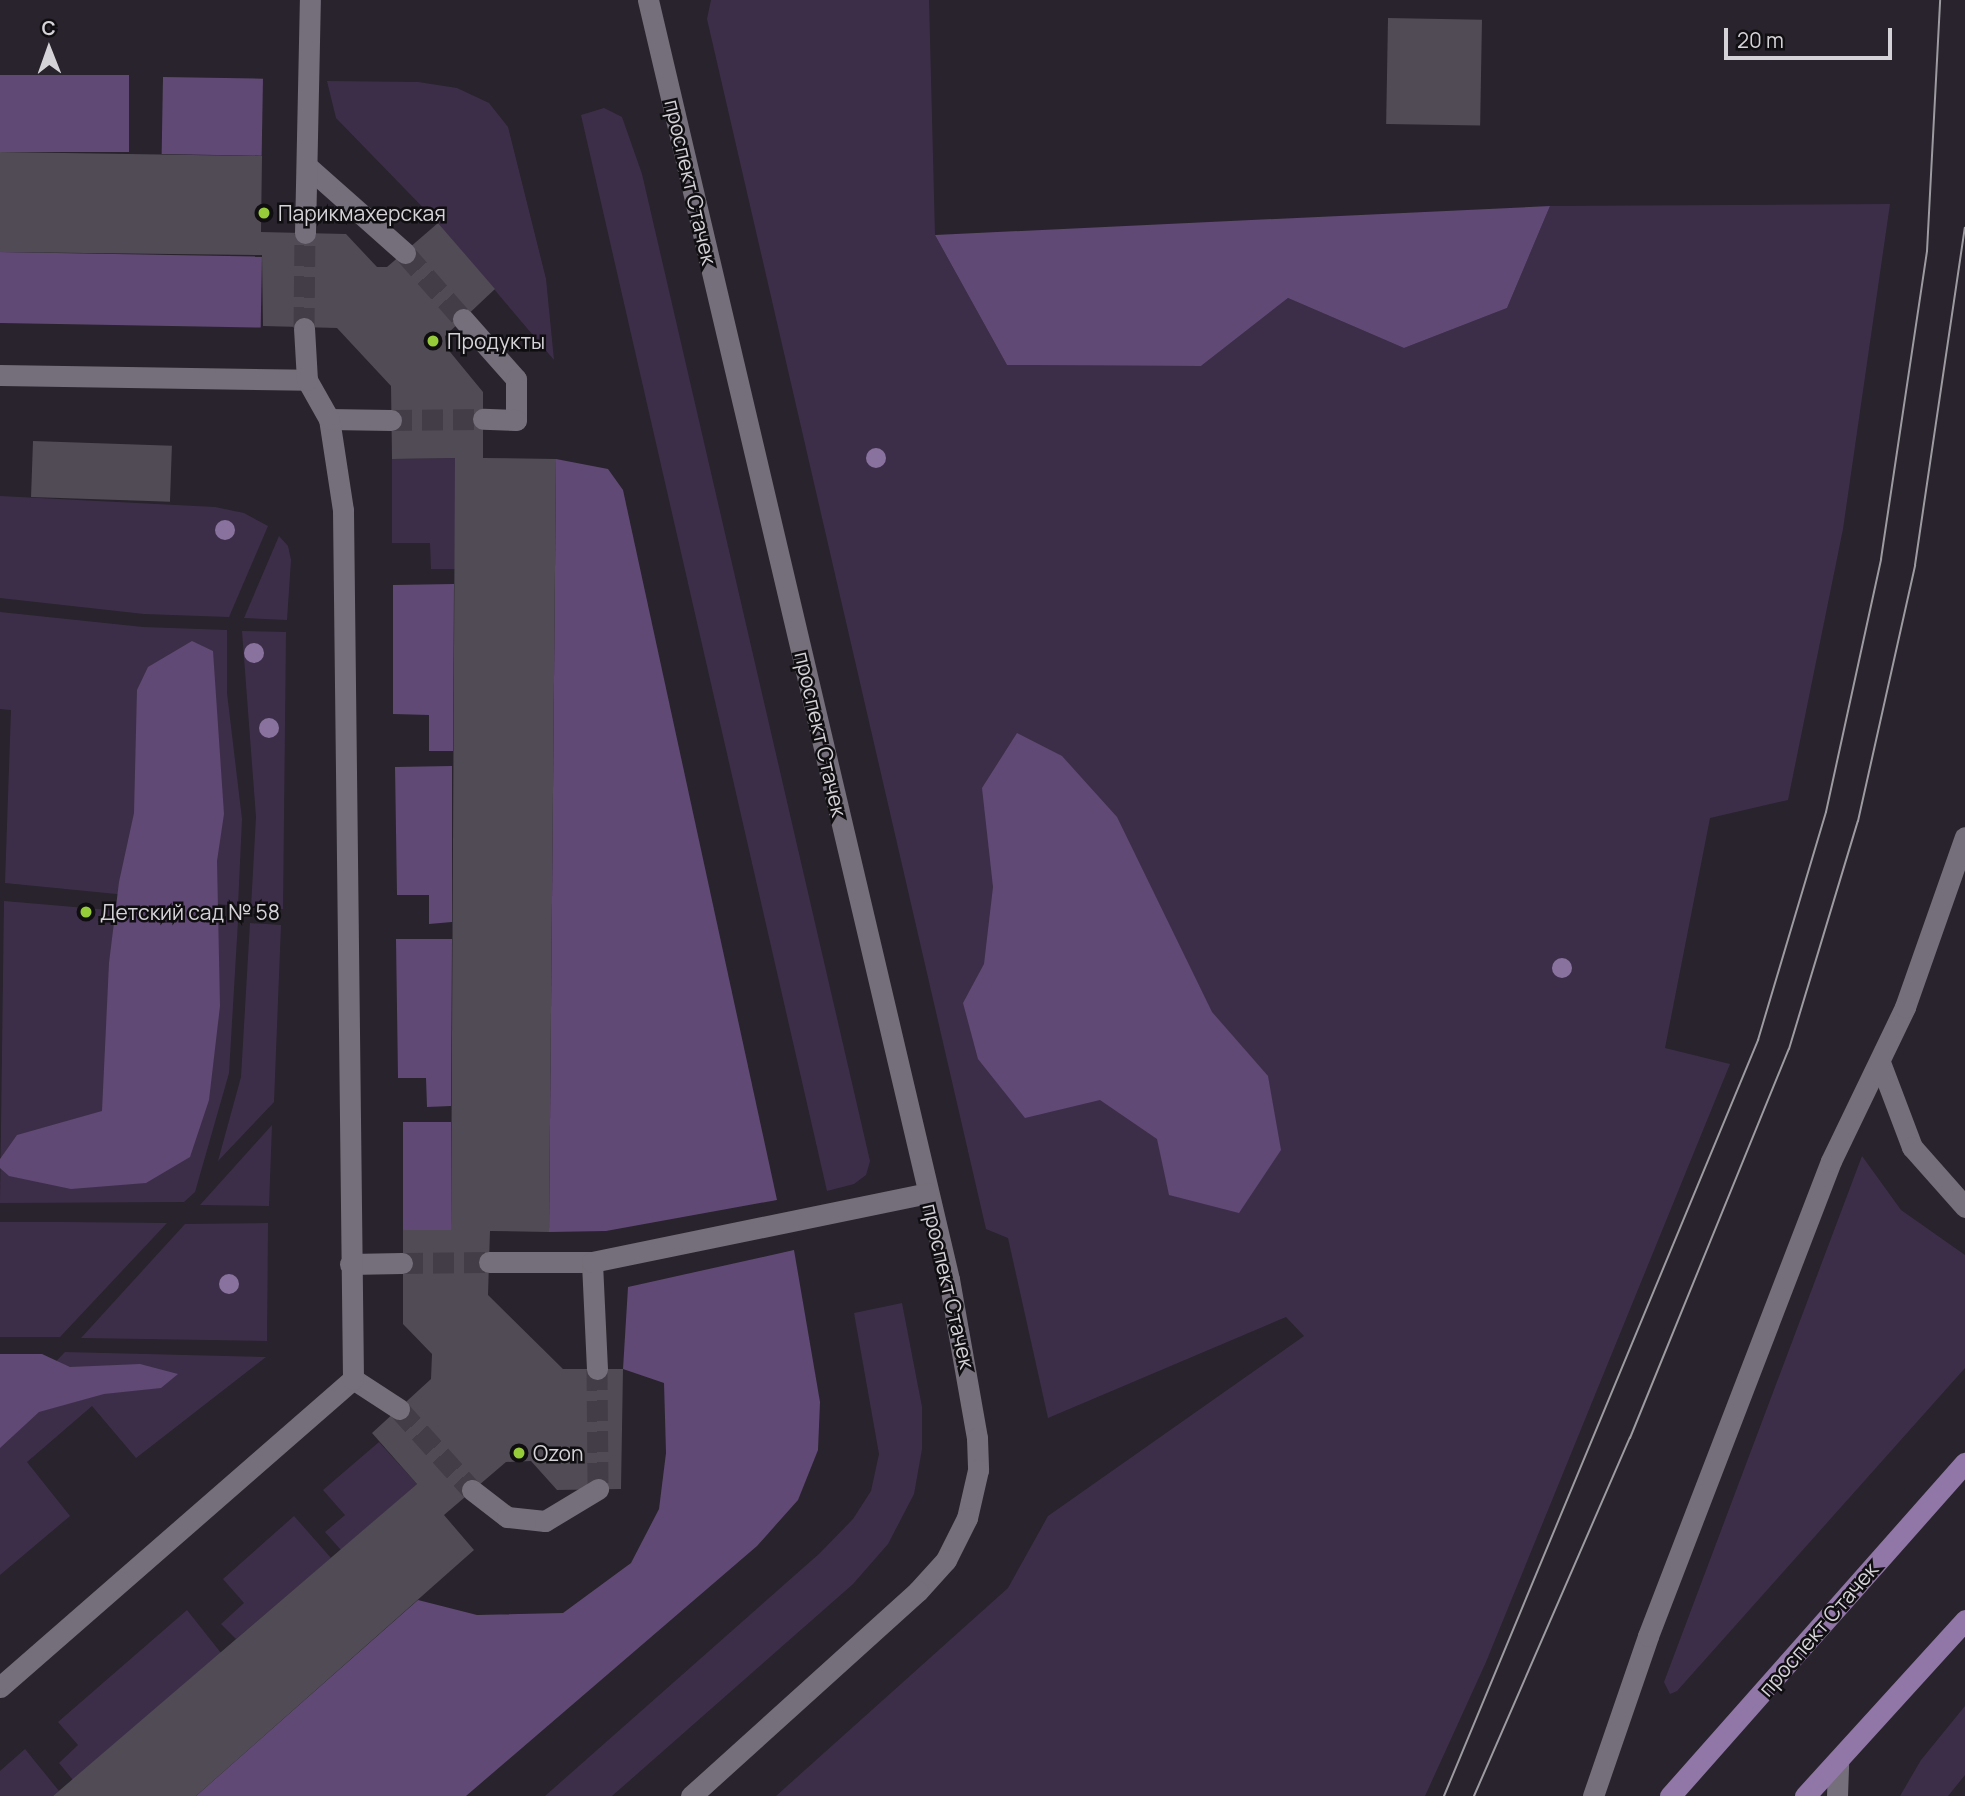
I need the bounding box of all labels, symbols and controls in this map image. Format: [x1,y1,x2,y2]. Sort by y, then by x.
north arrow [14,14,84,84]
scale bar [1727,14,1895,58]
text: С [41,15,56,41]
text: 20 m [1737,26,1784,54]
street label: проспект Стачек [660,97,722,267]
place label: Парикмахерская [278,200,446,226]
marker: Парикмахерская [256,205,272,221]
place label: Продукты [447,328,545,354]
marker: Продукты [425,333,441,349]
street label: проспект Стачек [790,649,852,819]
place label: Детский сад № 58 [100,899,280,925]
marker: Детский сад № 58 [78,904,94,920]
street label: проспект Стачек [918,1201,980,1371]
place label: Ozon [533,1440,583,1466]
marker: Ozon [511,1445,527,1461]
street label: проспект Стачек [1753,1557,1883,1701]

